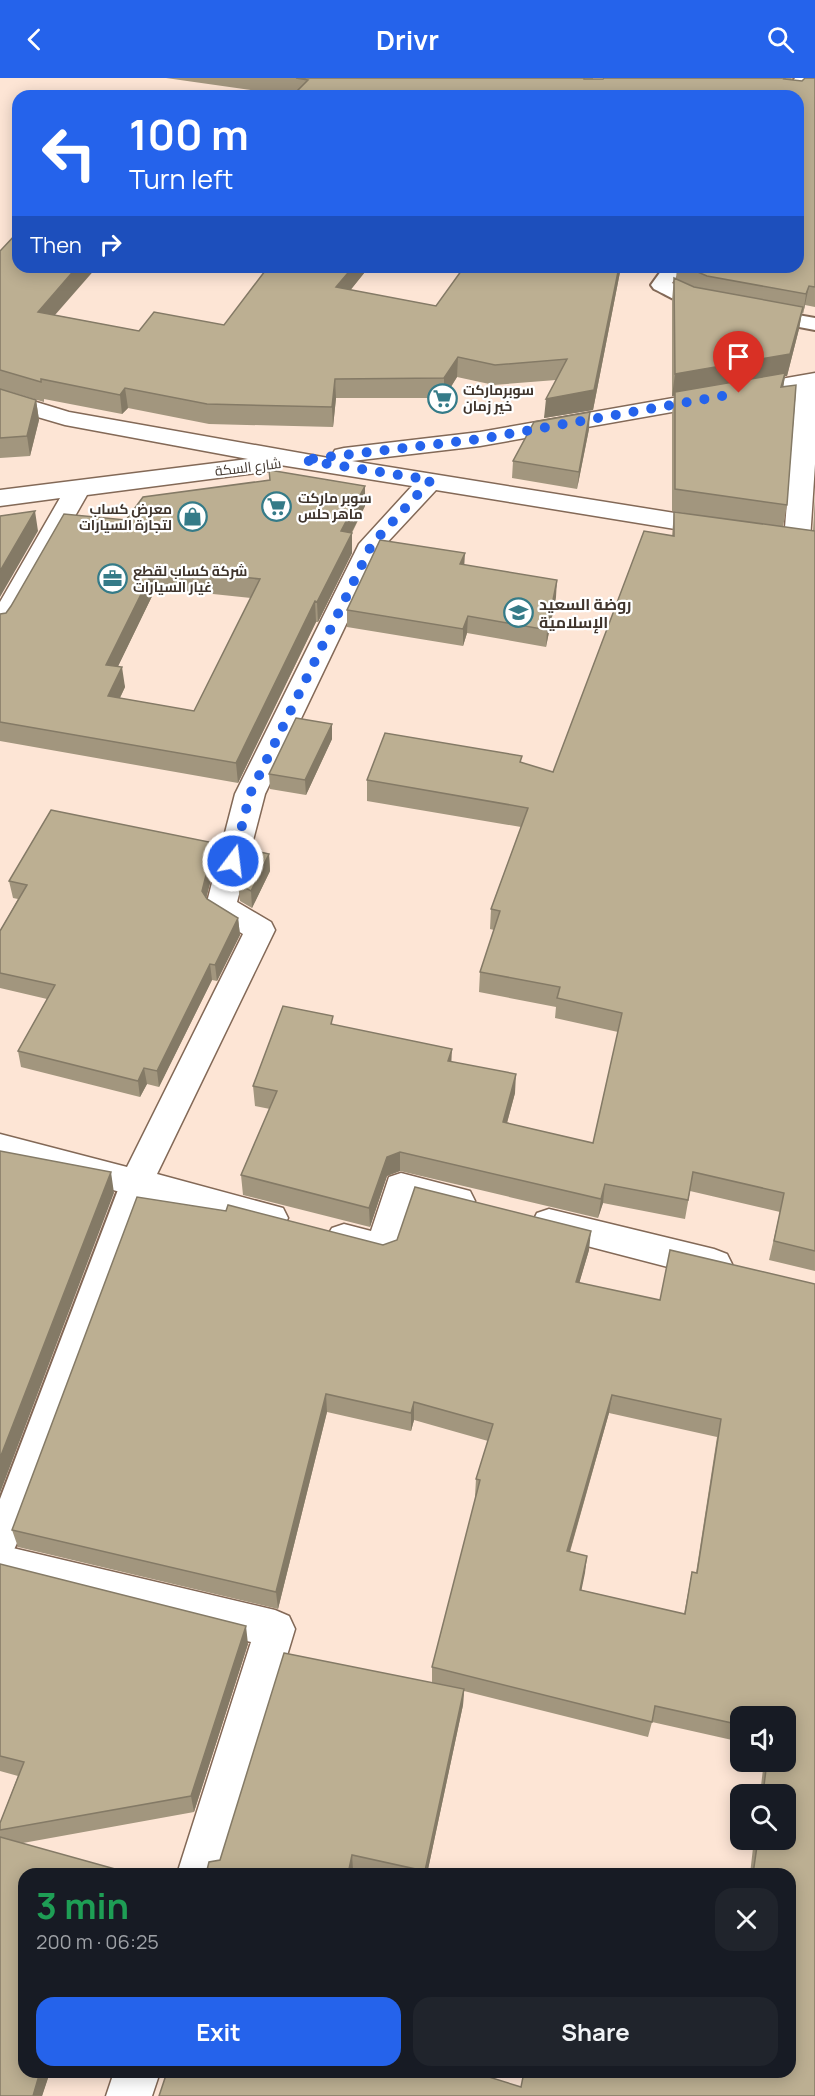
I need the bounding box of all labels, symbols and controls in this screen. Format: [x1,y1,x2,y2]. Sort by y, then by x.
text: Drivr [376,21,439,58]
icon: back [18,23,51,56]
icon: search [764,23,797,56]
text: 100 m [129,105,249,163]
icon: left [30,114,108,192]
text: Turn left [129,160,233,197]
icon: right [94,228,127,261]
text: Then [30,230,82,260]
pin [713,331,764,393]
icon: arrive [722,340,755,373]
place label: سوبرماركت خير زمان [463,380,534,415]
supermarket icon: سوبرماركت خير زمان [426,382,458,414]
street label: شارع السكة [214,453,282,480]
place label: سوبر ماركت ماهر حلس [298,488,372,523]
supermarket icon: سوبر ماركت ماهر حلس [261,490,293,522]
place label: معرض كساب لتجارة السيارات [79,499,172,534]
shop icon: معرض كساب لتجارة السيارات [177,501,209,533]
place label: شركة كساب لقطع غيار السيارات [133,561,247,596]
office icon: شركة كساب لقطع غيار السيارات [96,563,128,595]
place label: روضة السعيد الإسلامية [539,593,632,634]
school or university icon: روضة السعيد الإسلامية [502,597,534,629]
position arrow [201,829,265,893]
map controls [730,1706,796,1850]
button: sound [730,1706,796,1772]
button: search [730,1784,796,1850]
text: 3 min [36,1881,129,1930]
button: close [715,1888,778,1951]
text: 200 m · 06:25 [36,1928,159,1955]
button: Exit [36,1997,401,2066]
button: Share [413,1997,778,2066]

